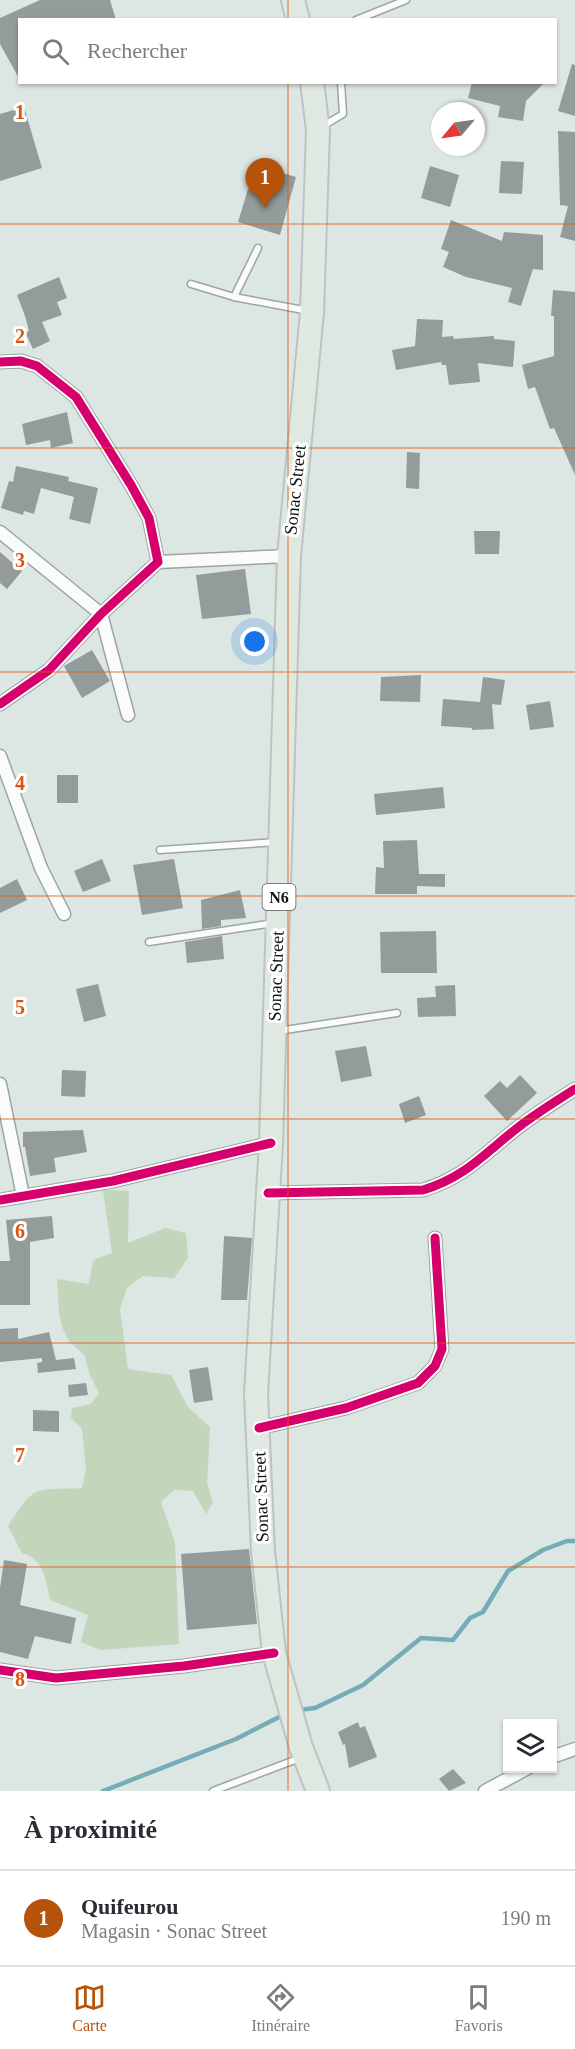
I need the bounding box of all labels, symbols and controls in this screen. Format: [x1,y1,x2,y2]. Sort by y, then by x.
search box [18,18,557,84]
icon: search [39,35,72,68]
text: Rechercher [87,38,187,63]
text: 1 [15,101,25,123]
north arrow [431,102,485,156]
pin: 1 [246,158,284,208]
text: 2 [15,325,25,347]
street label: Sonac Street [280,444,310,536]
text: 3 [15,549,25,571]
your location [240,627,269,656]
text: 4 [15,772,25,794]
road number: N6 [262,884,296,910]
street label: Sonac Street [264,930,288,1022]
text: 5 [15,996,25,1018]
text: 6 [15,1220,25,1242]
text: 7 [15,1444,25,1466]
street label: Sonac Street [249,1451,273,1543]
text: 8 [15,1668,25,1690]
map controls [503,1719,557,1773]
button: layers [503,1719,557,1773]
text: À proximité [24,1815,157,1844]
text: Quifeurou [81,1894,178,1919]
text: 1 [39,1907,49,1929]
text: 190 m [500,1907,551,1929]
text: Magasin · Sonac Street [81,1920,267,1942]
tab: Carte [72,1981,107,2035]
tab: Itinéraire [252,1981,310,2035]
tab: Favoris [455,1981,503,2035]

